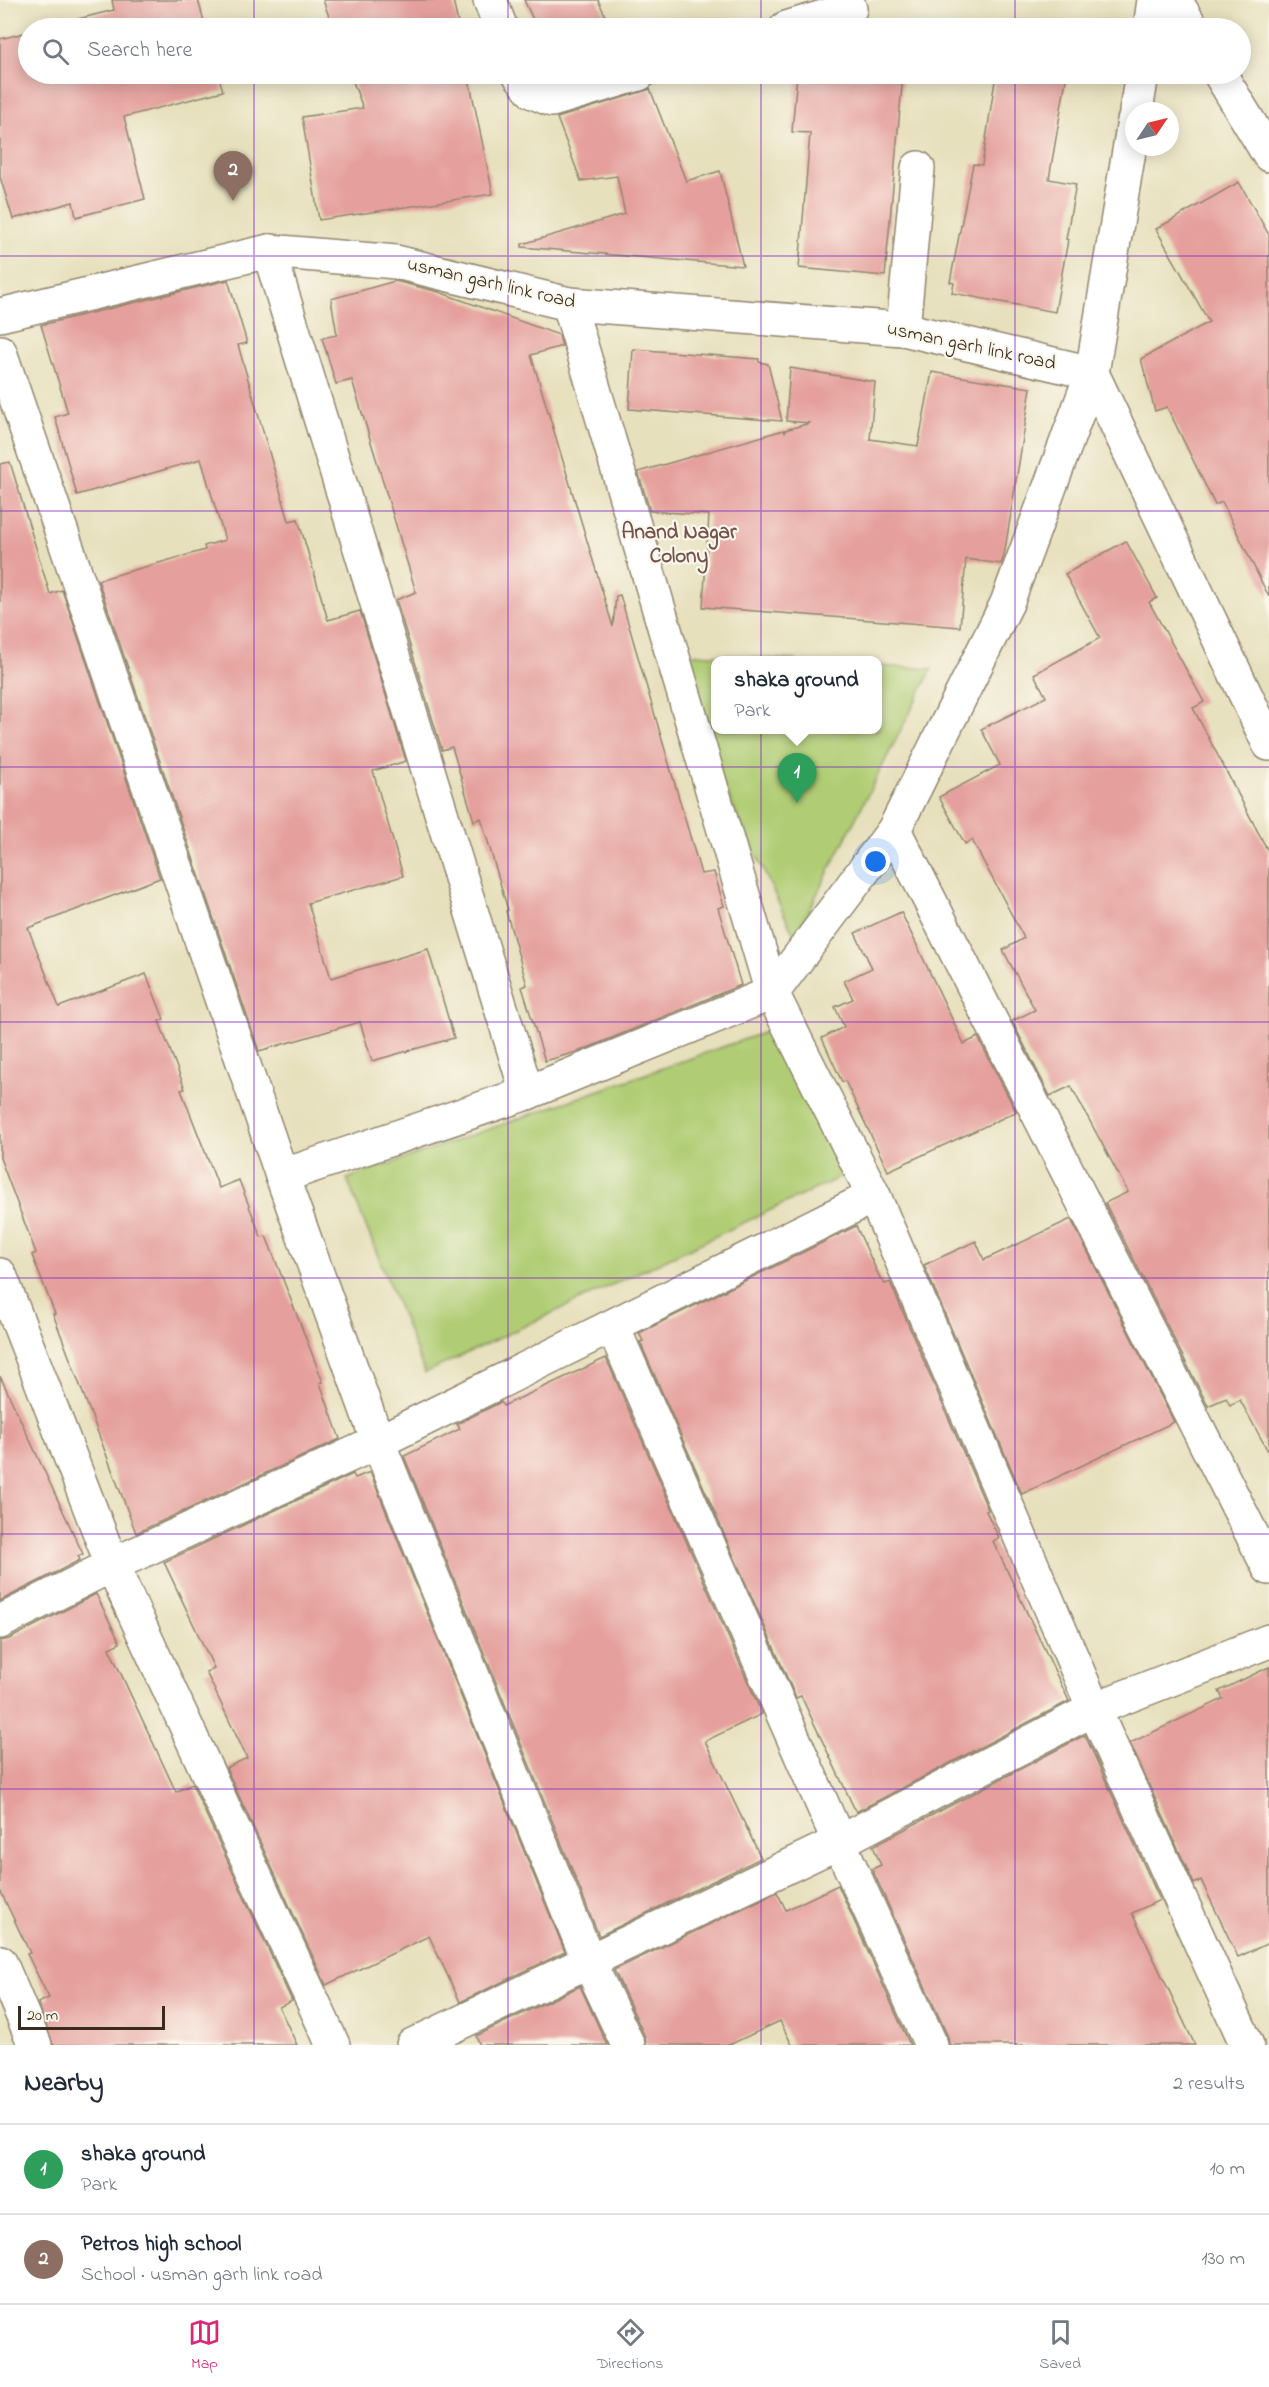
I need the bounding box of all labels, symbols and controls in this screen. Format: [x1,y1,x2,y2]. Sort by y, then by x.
search box [18,18,1251,84]
icon: search [39,35,72,68]
text: Search here [87,35,192,67]
north arrow [1125,102,1179,156]
pin: 2 [214,152,252,201]
street label: usman garh link road [403,250,578,319]
street label: usman garh link road [883,315,1058,380]
district label: Anand Nagar Colony [622,518,737,574]
popup [711,656,882,734]
text: shaka ground [734,665,859,697]
text: Park [734,697,770,726]
pin: 1 [778,754,816,803]
your location [861,847,890,876]
scale bar [18,2003,165,2030]
text: 20 m [27,2004,58,2028]
text: Nearby [24,2065,103,2103]
text: 2 results [1173,2070,1245,2099]
text: shaka ground [81,2139,205,2171]
text: 1 [40,2155,47,2184]
text: 10 m [1209,2155,1245,2184]
text: Park [81,2171,117,2200]
text: Petros high school [81,2229,241,2261]
text: 2 [39,2245,48,2274]
text: 130 m [1201,2245,1245,2274]
text: School · usman garh link road [81,2261,323,2290]
tab: Map [188,2316,221,2376]
tab: Directions [597,2316,663,2376]
tab: Saved [1039,2316,1081,2376]

